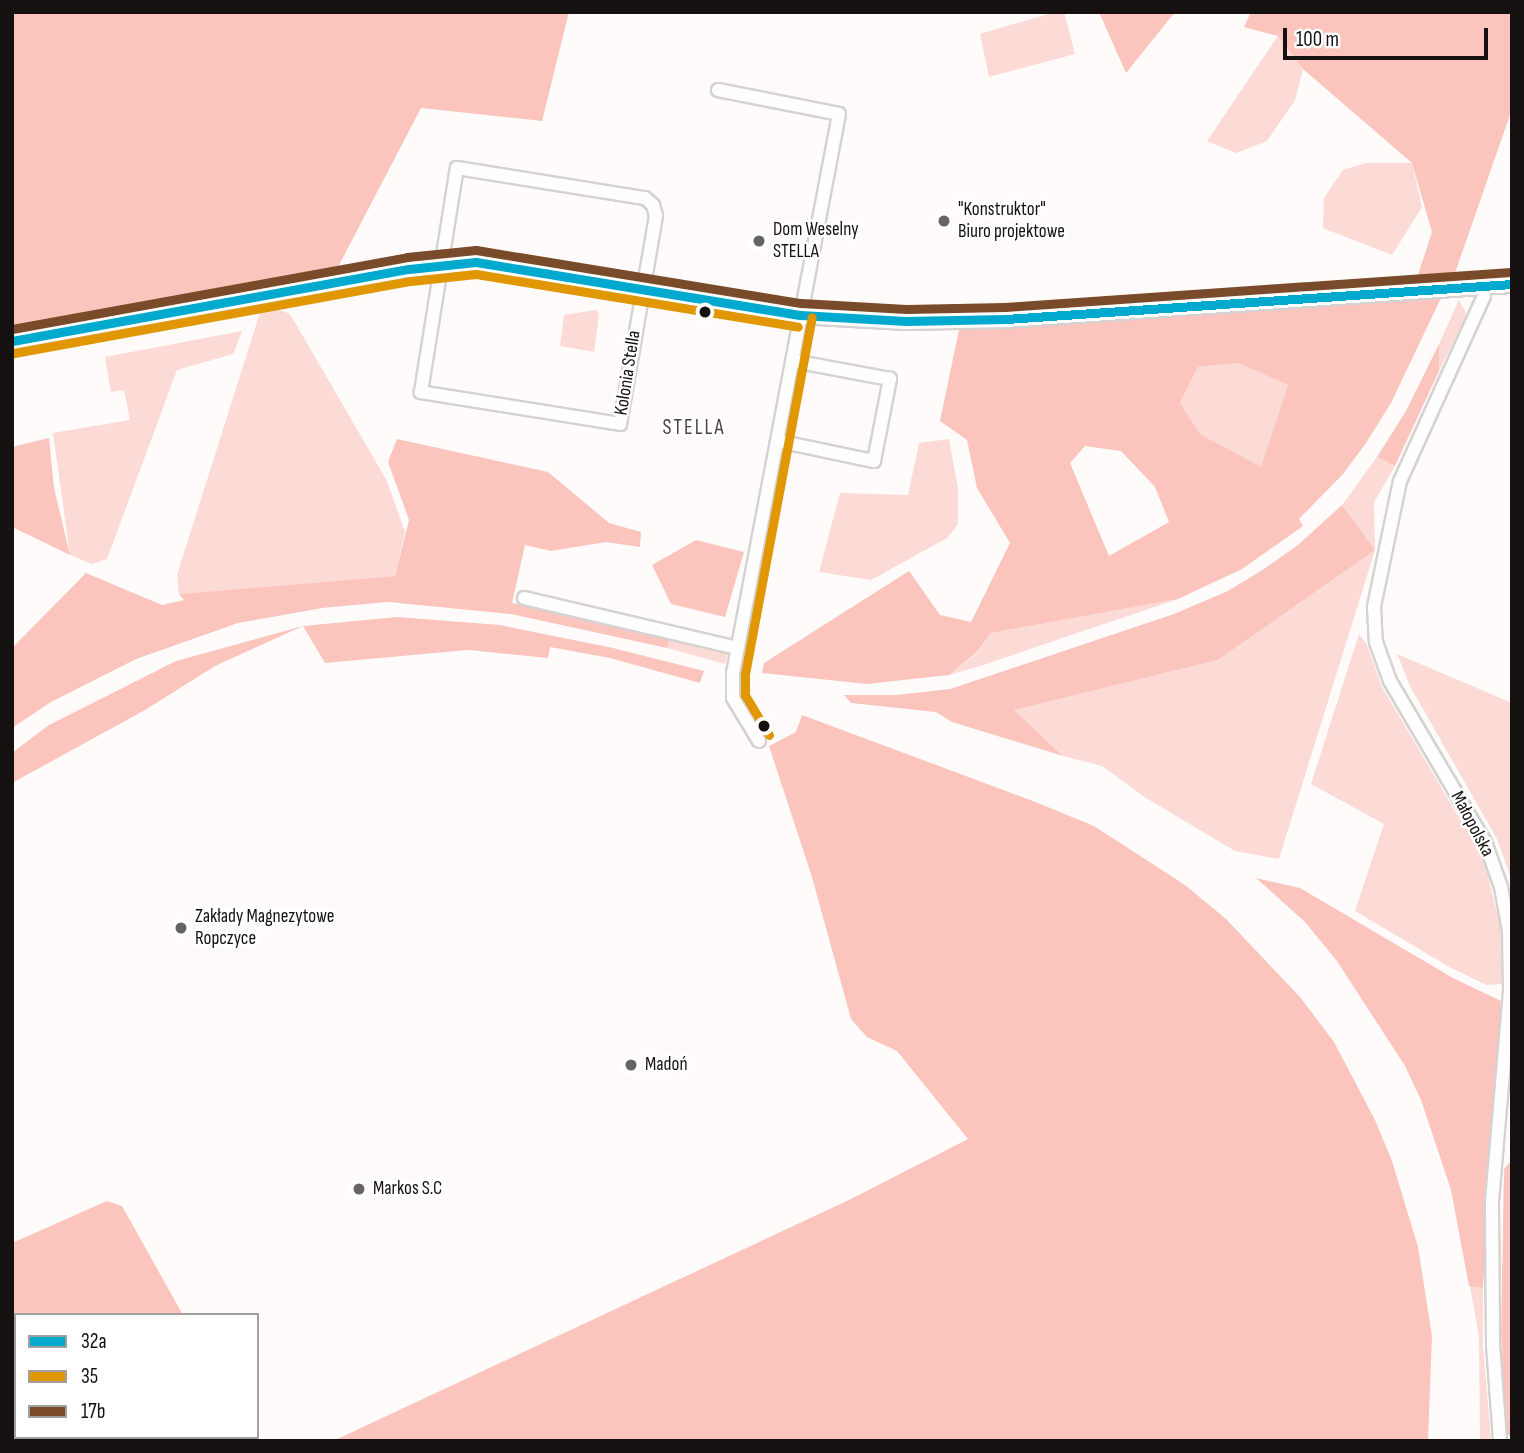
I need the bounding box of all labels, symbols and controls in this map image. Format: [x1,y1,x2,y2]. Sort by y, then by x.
scale bar [1286,14,1491,58]
text: 100 m [1296,27,1339,52]
place label: "Konstruktor" Biuro projektowe [958,199,1065,243]
marker: "Konstruktor" Biuro projektowe [936,213,952,229]
place label: Dom Weselny STELLA [773,219,859,263]
marker: Dom Weselny STELLA [751,233,767,249]
unlabelled marker [698,305,712,319]
street label: Kolonia Stella [610,329,646,417]
district label: STELLA [663,415,725,441]
unlabelled marker [757,719,771,733]
street label: Małopolska [1445,787,1499,861]
place label: Zakłady Magnezytowe Ropczyce [195,906,334,950]
marker: Zakłady Magnezytowe Ropczyce [173,920,189,936]
place label: Madoń [645,1054,688,1076]
marker: Madoń [623,1057,639,1073]
place label: Markos S.C [373,1178,442,1200]
marker: Markos S.C [351,1181,367,1197]
legend [14,1313,259,1439]
text: 32a [81,1329,107,1354]
text: 35 [81,1364,98,1389]
text: 17b [81,1399,105,1424]

